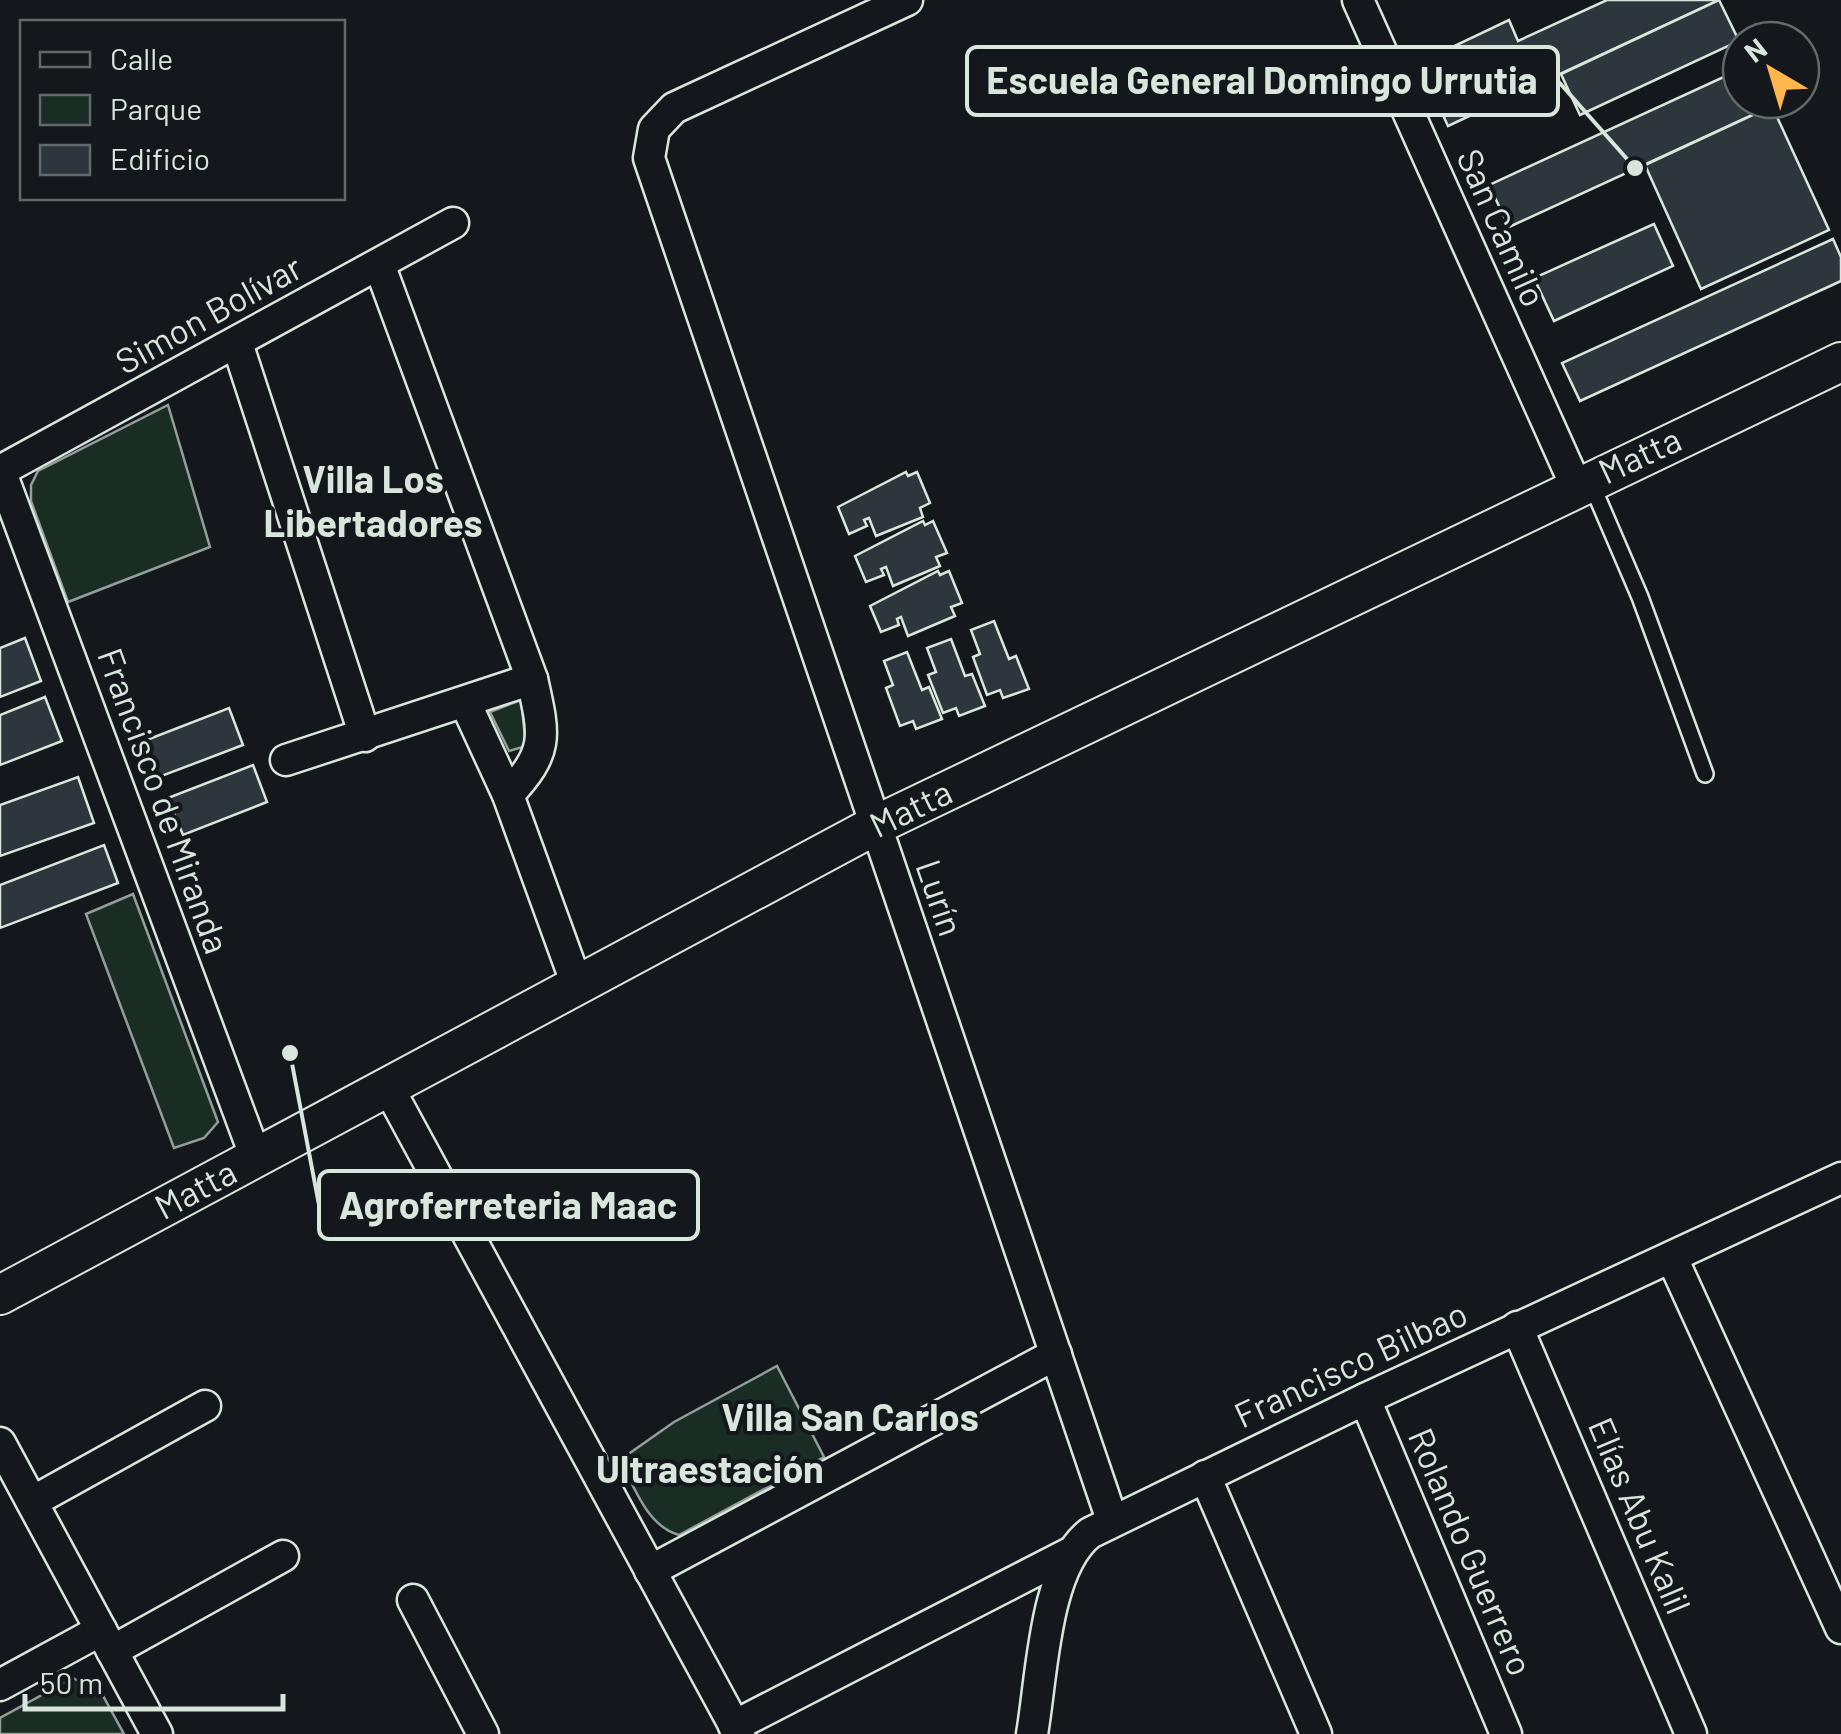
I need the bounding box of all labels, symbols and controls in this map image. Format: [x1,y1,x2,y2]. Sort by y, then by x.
legend [20,20,345,200]
north arrow [1721,20,1821,120]
text: N [1737,30,1773,69]
text: Calle [110,40,173,76]
callout: Escuela General Domingo Urrutia [967,47,1558,115]
text: Escuela General Domingo Urrutia [986,56,1538,102]
text: Parque [110,90,202,126]
text: Edificio [110,140,210,176]
street label: San Camilo [1449,142,1556,312]
street label: Simon Bolívar [108,245,309,382]
street label: Matta [1591,417,1687,491]
district label: Villa Los Libertadores [263,455,483,545]
street label: Francisco de Miranda [90,642,240,959]
street label: Matta [862,769,958,845]
street label: Lurín [908,854,973,941]
street label: Matta [147,1149,243,1227]
callout: Agroferreteria Maac [319,1171,698,1239]
text: Agroferreteria Maac [339,1181,677,1227]
street label: Francisco Bilbao [1227,1291,1473,1435]
district label: Villa San Carlos [721,1393,979,1439]
street label: Elías Abu Kalil [1581,1411,1701,1620]
street label: Rolando Guerrero [1401,1421,1543,1681]
district label: Ultraestación [596,1445,824,1491]
scale bar [25,1649,282,1711]
text: 50 m [40,1664,103,1700]

